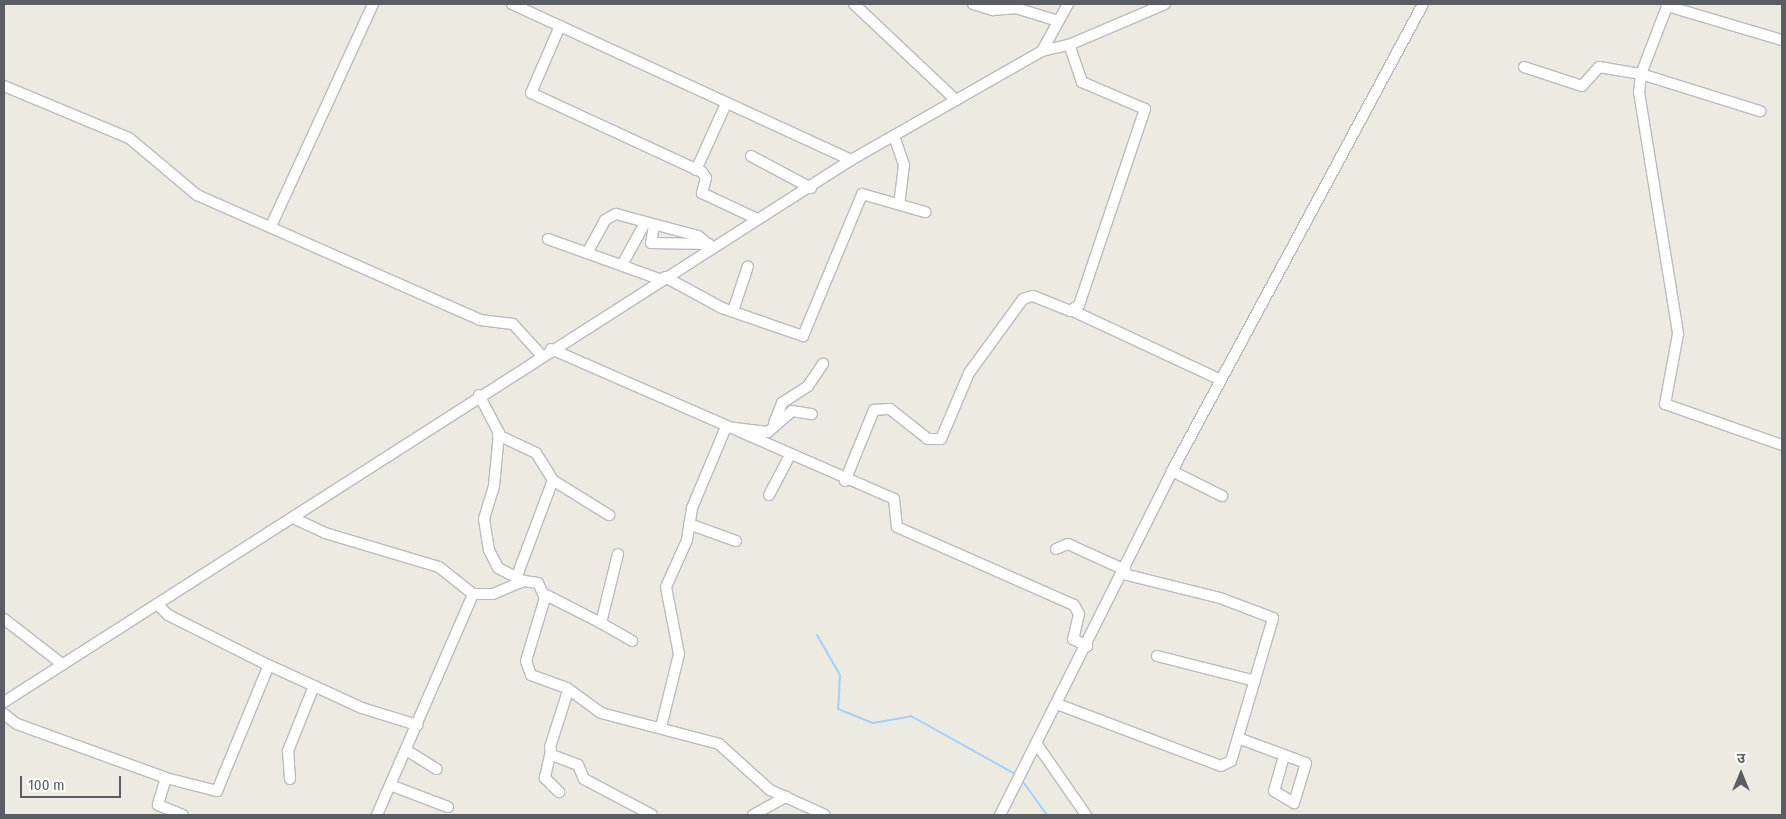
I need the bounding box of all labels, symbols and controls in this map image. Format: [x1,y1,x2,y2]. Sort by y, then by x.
north arrow [1716,749,1766,799]
text: उ [1737,750,1745,767]
scale bar [22,766,124,798]
text: 100 m [28,776,65,794]

